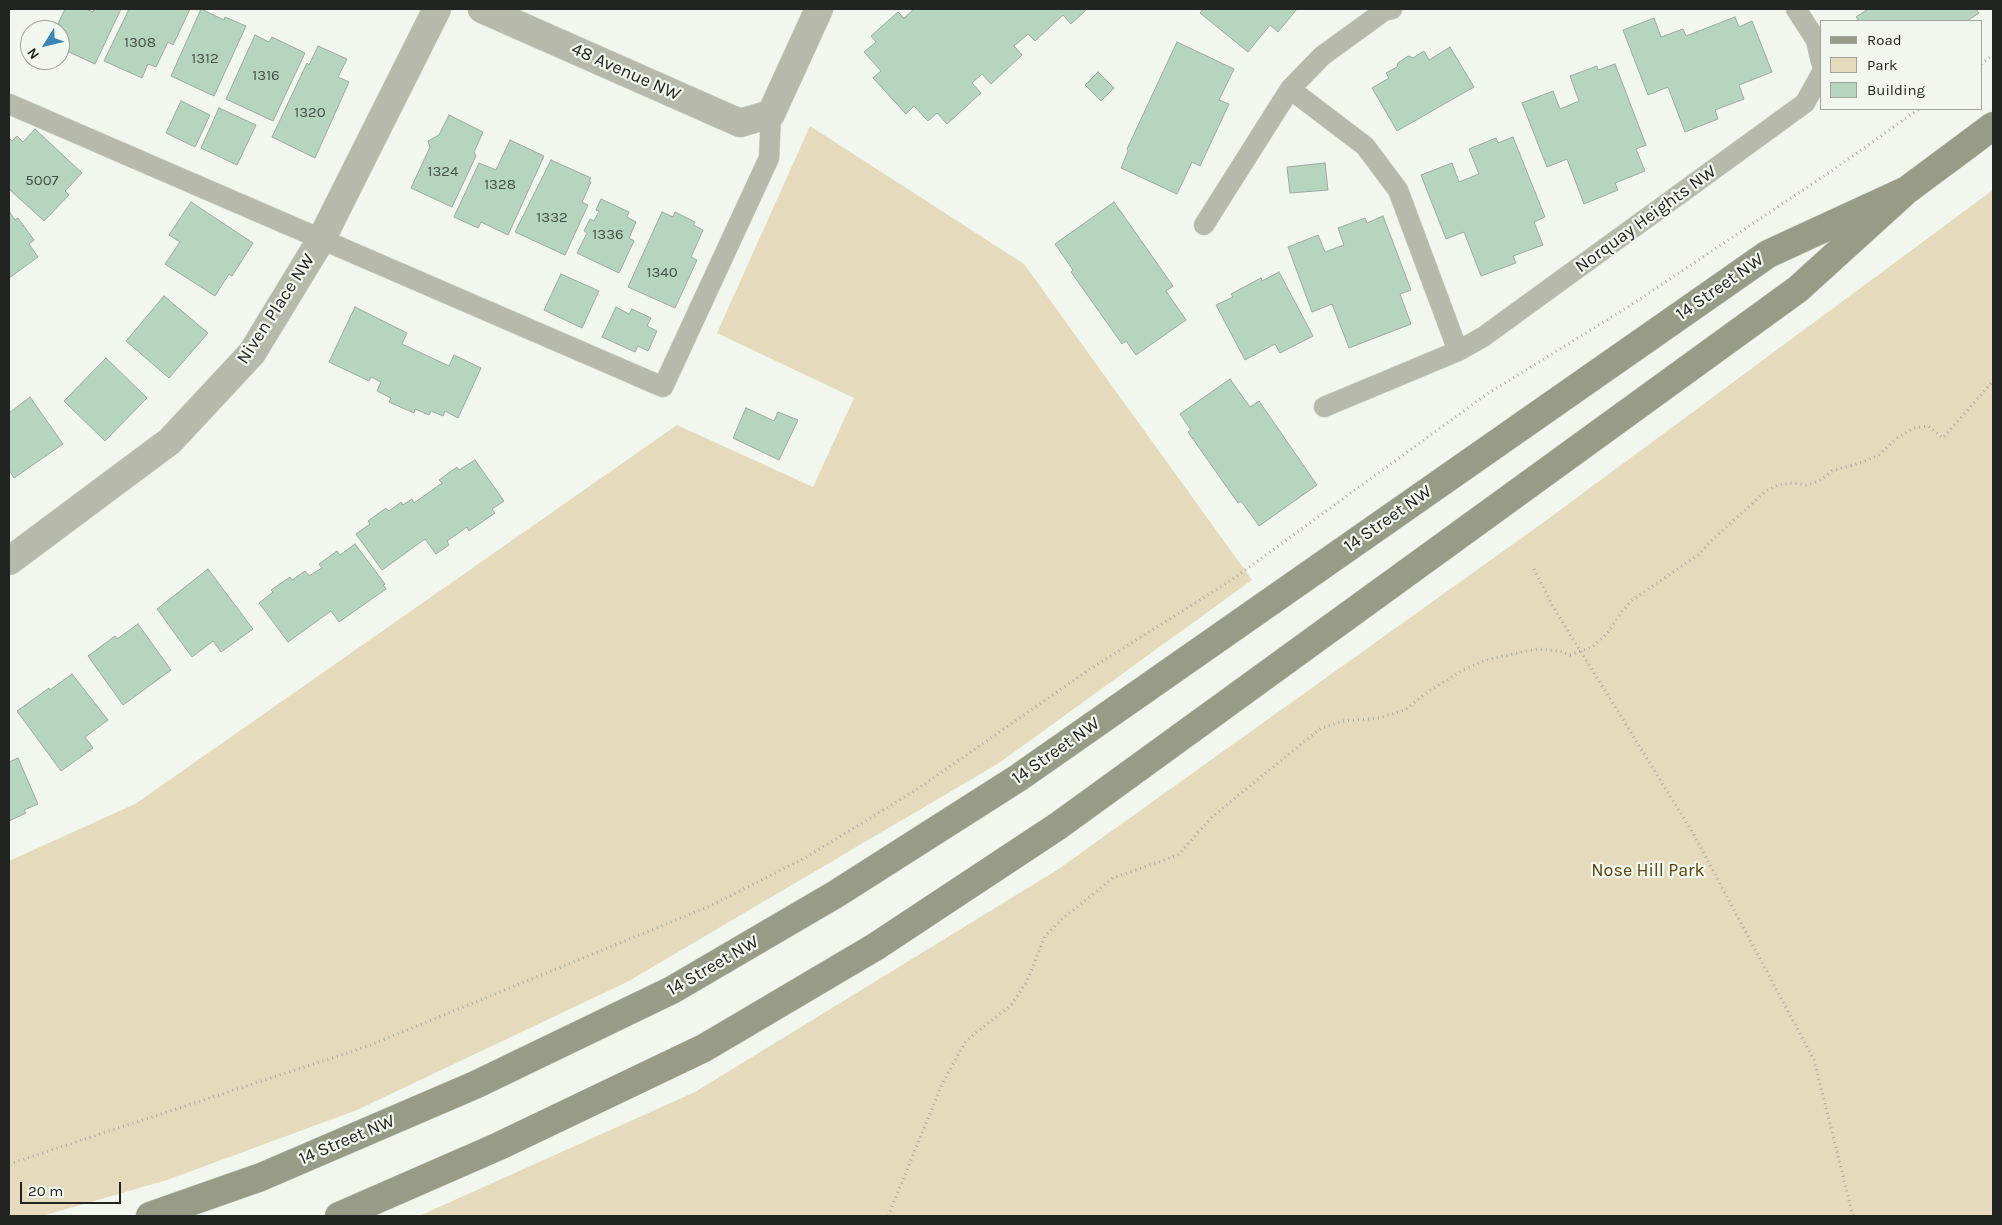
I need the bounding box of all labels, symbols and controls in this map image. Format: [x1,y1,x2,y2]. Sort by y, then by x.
north arrow [20,20,70,70]
legend [1820,20,1982,110]
text: Road [1867,31,1902,49]
house number: 1308 [124,34,156,52]
street label: 48 Avenue NW [568,38,684,106]
text: N [23,44,43,63]
house number: 1312 [191,50,219,68]
text: Park [1867,56,1897,74]
house number: 1316 [252,67,280,85]
text: Building [1867,81,1925,99]
house number: 1320 [294,104,326,122]
street label: Norquay Heights NW [1571,161,1721,277]
house number: 1324 [428,163,458,181]
house number: 5007 [25,172,59,190]
house number: 1328 [484,176,516,194]
house number: 1332 [536,209,568,227]
house number: 1336 [592,226,624,244]
street label: 14 Street NW [1672,249,1768,325]
street label: Niven Place NW [232,250,320,368]
house number: 1340 [646,264,678,282]
street label: 14 Street NW [1340,481,1436,557]
street label: 14 Street NW [1008,713,1104,789]
park label: Nose Hill Park [1591,860,1705,882]
street label: 14 Street NW [663,931,763,1001]
street label: 14 Street NW [296,1110,398,1170]
scale bar [22,1172,124,1204]
text: 20 m [28,1182,63,1200]

